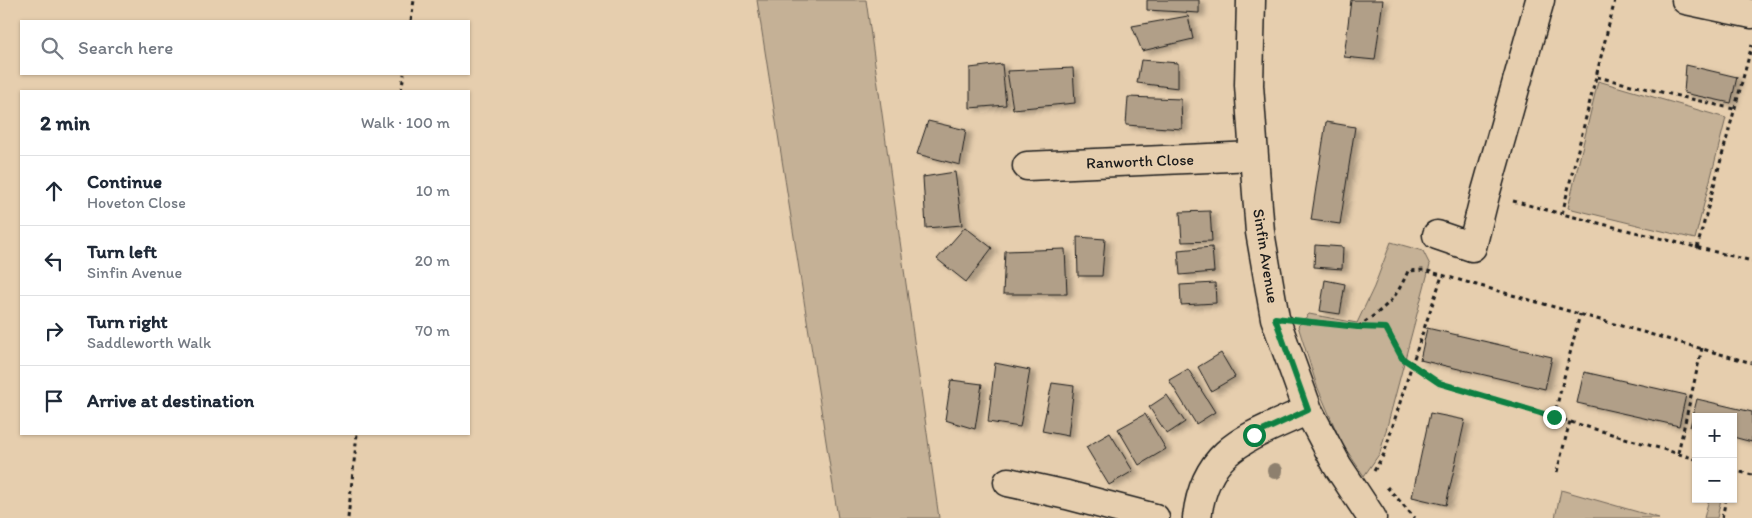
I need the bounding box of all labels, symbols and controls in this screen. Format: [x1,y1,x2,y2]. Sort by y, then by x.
search box [20,20,470,75]
icon: search [38,34,66,62]
text: Search here [78,36,173,59]
text: 2 min [40,110,90,135]
text: Walk · 100 m [361,113,450,132]
street label: Ranworth Close [1086,150,1194,172]
text: Continue [87,170,162,193]
icon: ahead [40,177,68,205]
text: 10 m [416,181,450,200]
text: Hoveton Close [87,193,186,212]
street label: Sinfin Avenue [1249,208,1283,305]
text: Turn left [87,240,157,263]
icon: left [40,247,68,275]
text: 20 m [415,251,450,270]
text: Sinfin Avenue [87,263,182,282]
text: Turn right [87,310,168,333]
icon: right [40,317,68,345]
text: 70 m [415,321,450,340]
text: Saddleworth Walk [87,333,211,352]
icon: arrive [40,387,68,415]
text: Arrive at destination [87,389,254,412]
route end [1543,406,1566,429]
map controls [1692,413,1737,503]
button: + [1692,413,1737,458]
route start [1243,424,1266,447]
button: − [1692,458,1737,503]

